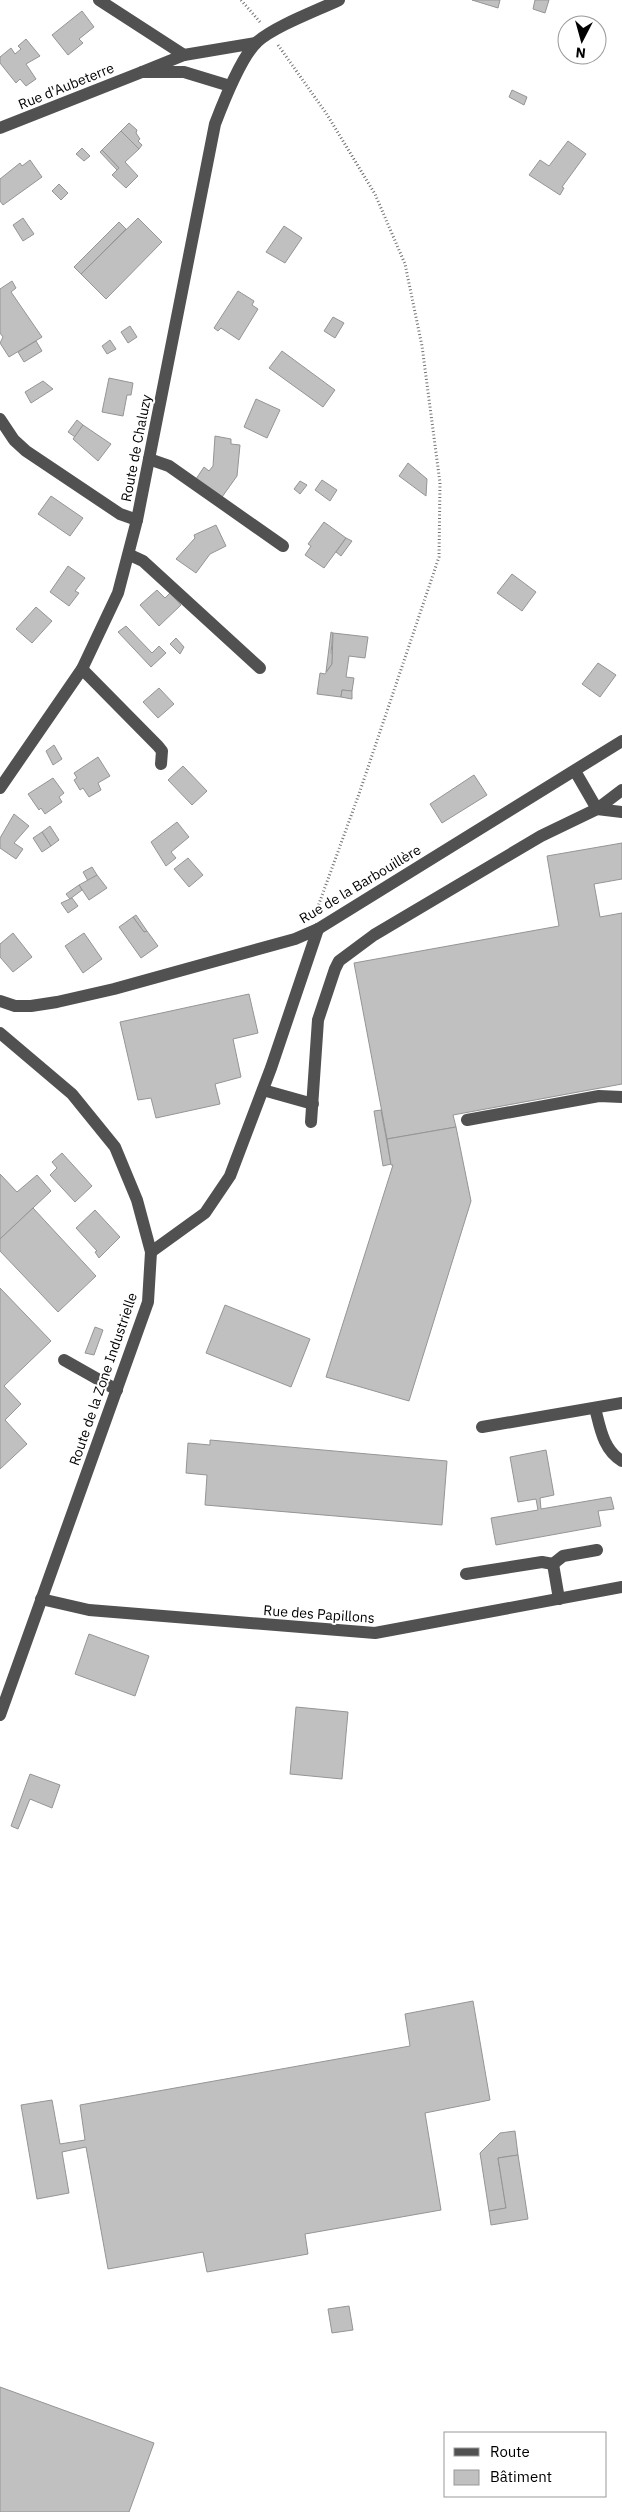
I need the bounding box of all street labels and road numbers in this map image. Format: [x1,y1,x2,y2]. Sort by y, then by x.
street label: Rue d'Aubeterre [15,58,117,113]
street label: Route de Chaluzy [117,393,155,503]
street label: Rue de la Barbouillère [296,840,424,927]
street label: Route de la Zone Industrielle [65,1290,141,1468]
street label: Rue des Papillons [263,1601,375,1627]

